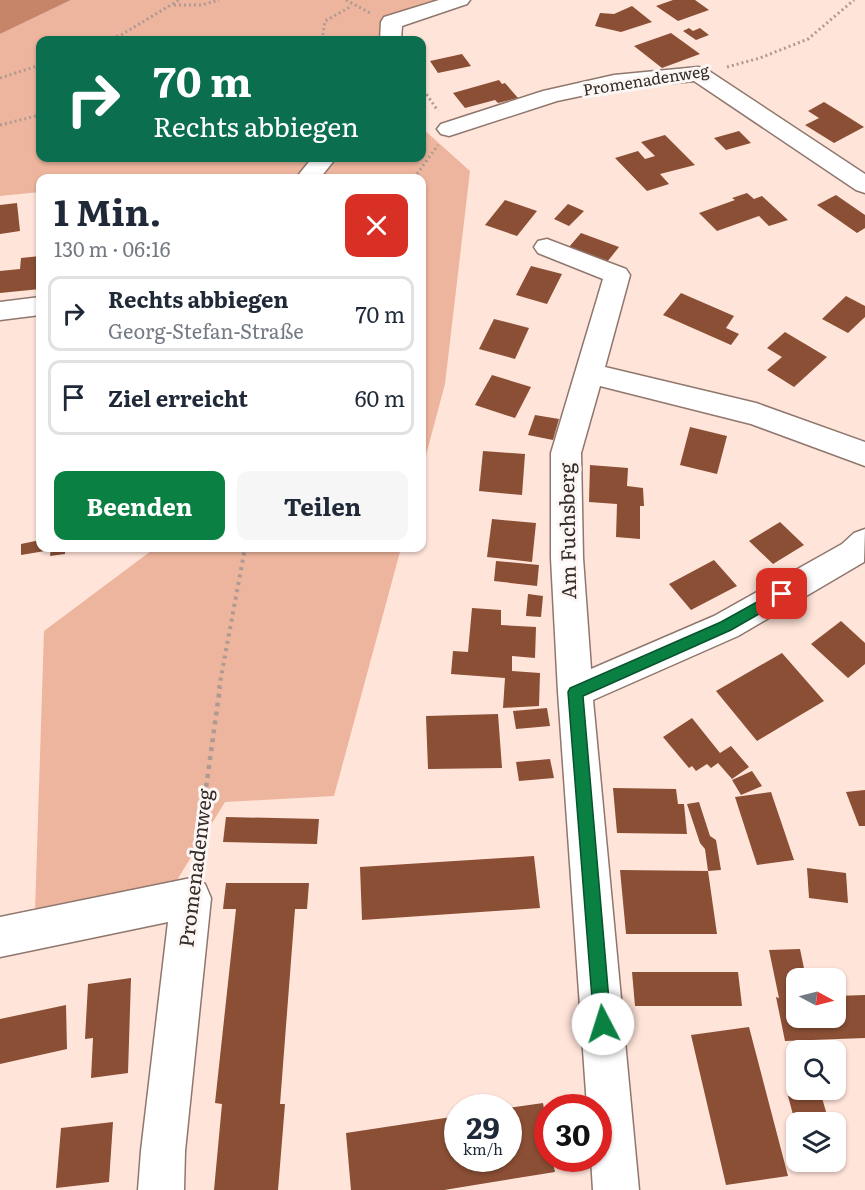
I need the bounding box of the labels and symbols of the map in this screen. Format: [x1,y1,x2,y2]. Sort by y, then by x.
street label: Promenadenweg [581,57,711,101]
street label: Am Fuchsberg [550,462,582,600]
pin [756,568,807,619]
street label: Promenadenweg [169,786,219,949]
north arrow [786,968,846,1028]
position arrow [571,992,635,1056]
speed limit sign: 30 [534,1094,612,1172]

